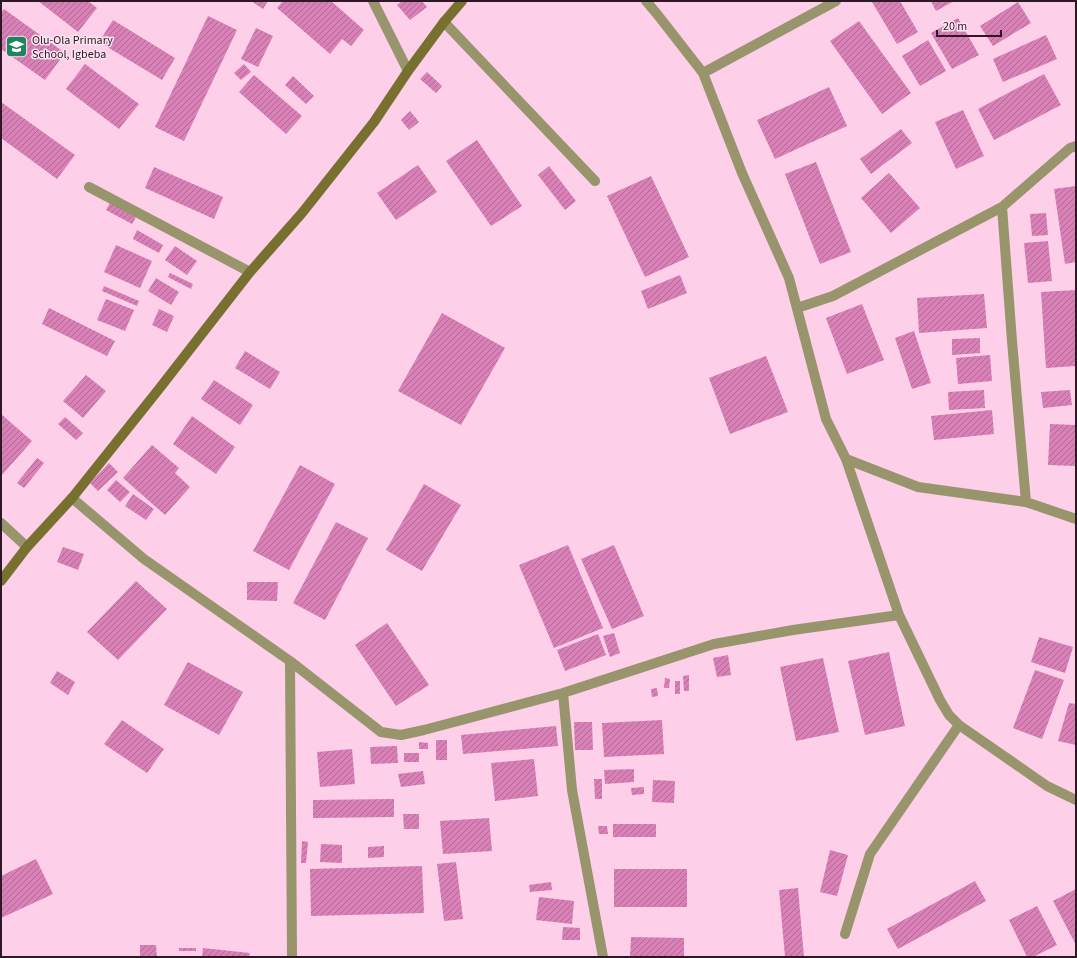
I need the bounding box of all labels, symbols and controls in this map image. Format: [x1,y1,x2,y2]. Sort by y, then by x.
scale bar [937,12,1001,38]
text: 20 m [943,18,967,35]
place label: Olu-Ola Primary School, Igbeba [32,32,113,63]
school or university icon: Olu-Ola Primary School, Igbeba [4,34,30,60]

